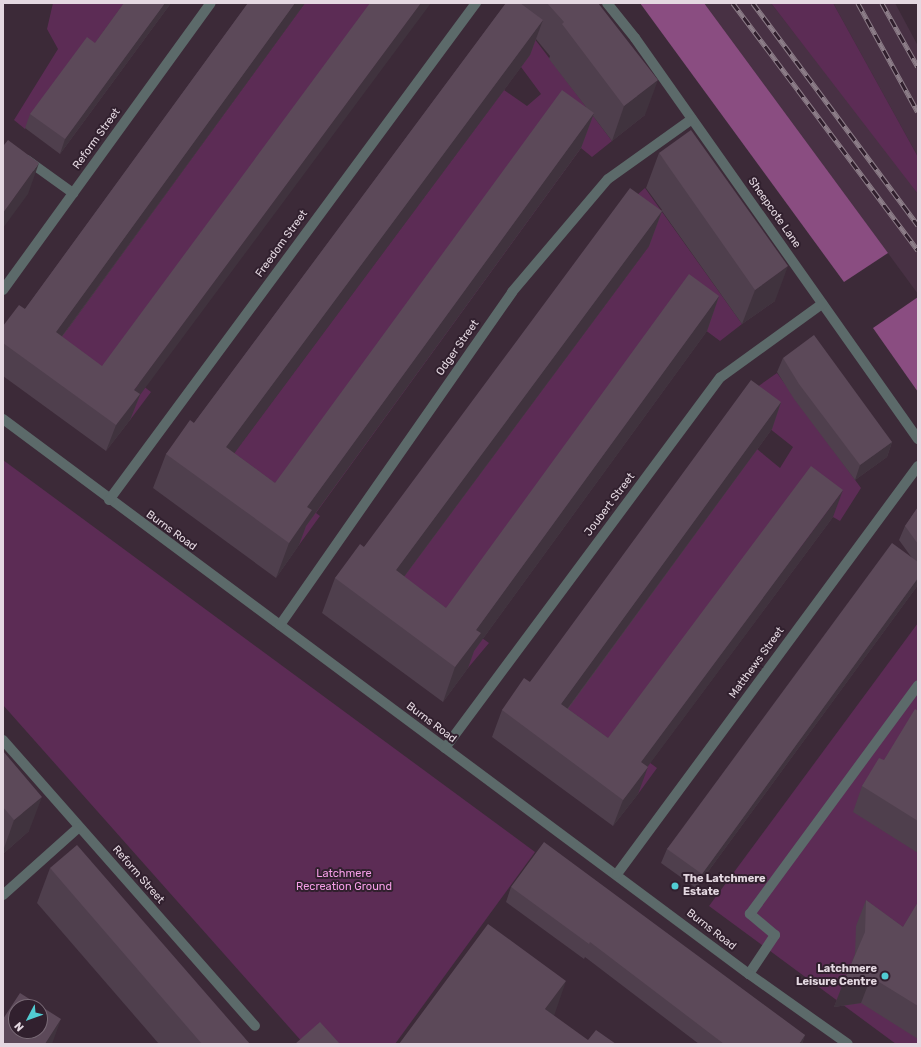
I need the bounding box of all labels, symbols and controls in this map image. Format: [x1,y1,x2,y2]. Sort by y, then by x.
street label: Reform Street [70,106,124,172]
street label: Sheepcote Lane [745,175,803,251]
street label: Freedom Street [253,208,311,280]
street label: Odger Street [434,317,482,379]
street label: Joubert Street [582,471,638,539]
street label: Burns Road [143,508,199,554]
street label: Matthews Street [727,625,787,701]
street label: Burns Road [403,700,459,746]
street label: Reform Street [109,843,167,907]
park label: Latchmere Recreation Ground [296,868,392,894]
place label: The Latchmere Estate [683,873,766,899]
marker: The Latchmere Estate [670,881,680,891]
street label: Burns Road [684,907,738,953]
place label: Latchmere Leisure Centre [796,963,877,989]
marker: Latchmere Leisure Centre [880,971,890,981]
north arrow [8,999,48,1039]
text: N [12,1019,27,1034]

